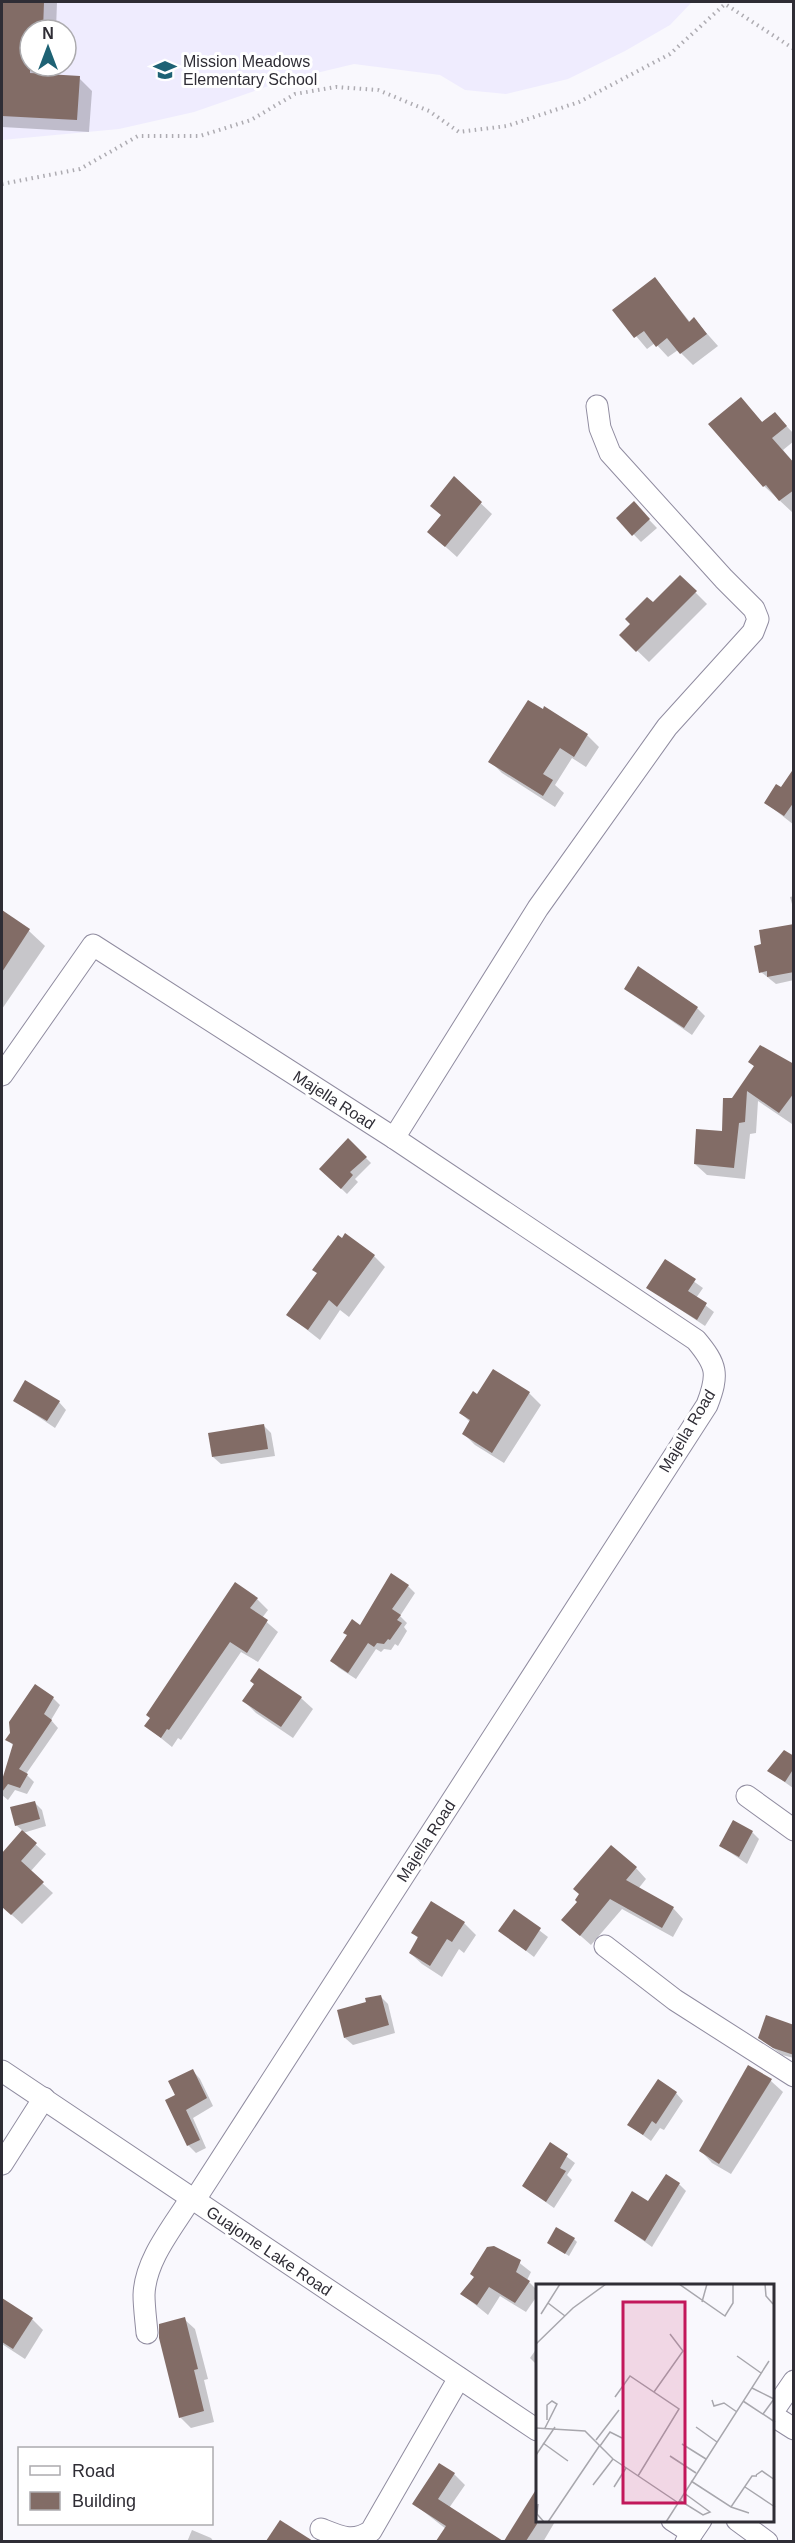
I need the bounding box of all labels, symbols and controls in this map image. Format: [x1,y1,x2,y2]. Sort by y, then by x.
north arrow [18,18,78,78]
text: N [42,25,54,42]
place label: Mission Meadows Elementary School [183,53,317,88]
school or university icon: Mission Meadows Elementary School [152,57,178,83]
street label: Majella Road [290,1067,378,1133]
street label: Majella Road [656,1387,718,1475]
street label: Majella Road [393,1797,459,1885]
street label: Guajome Lake Road [203,2203,335,2299]
inset map [536,2284,774,2522]
legend [18,2447,213,2525]
text: Road [72,2461,115,2481]
text: Building [72,2491,136,2511]

